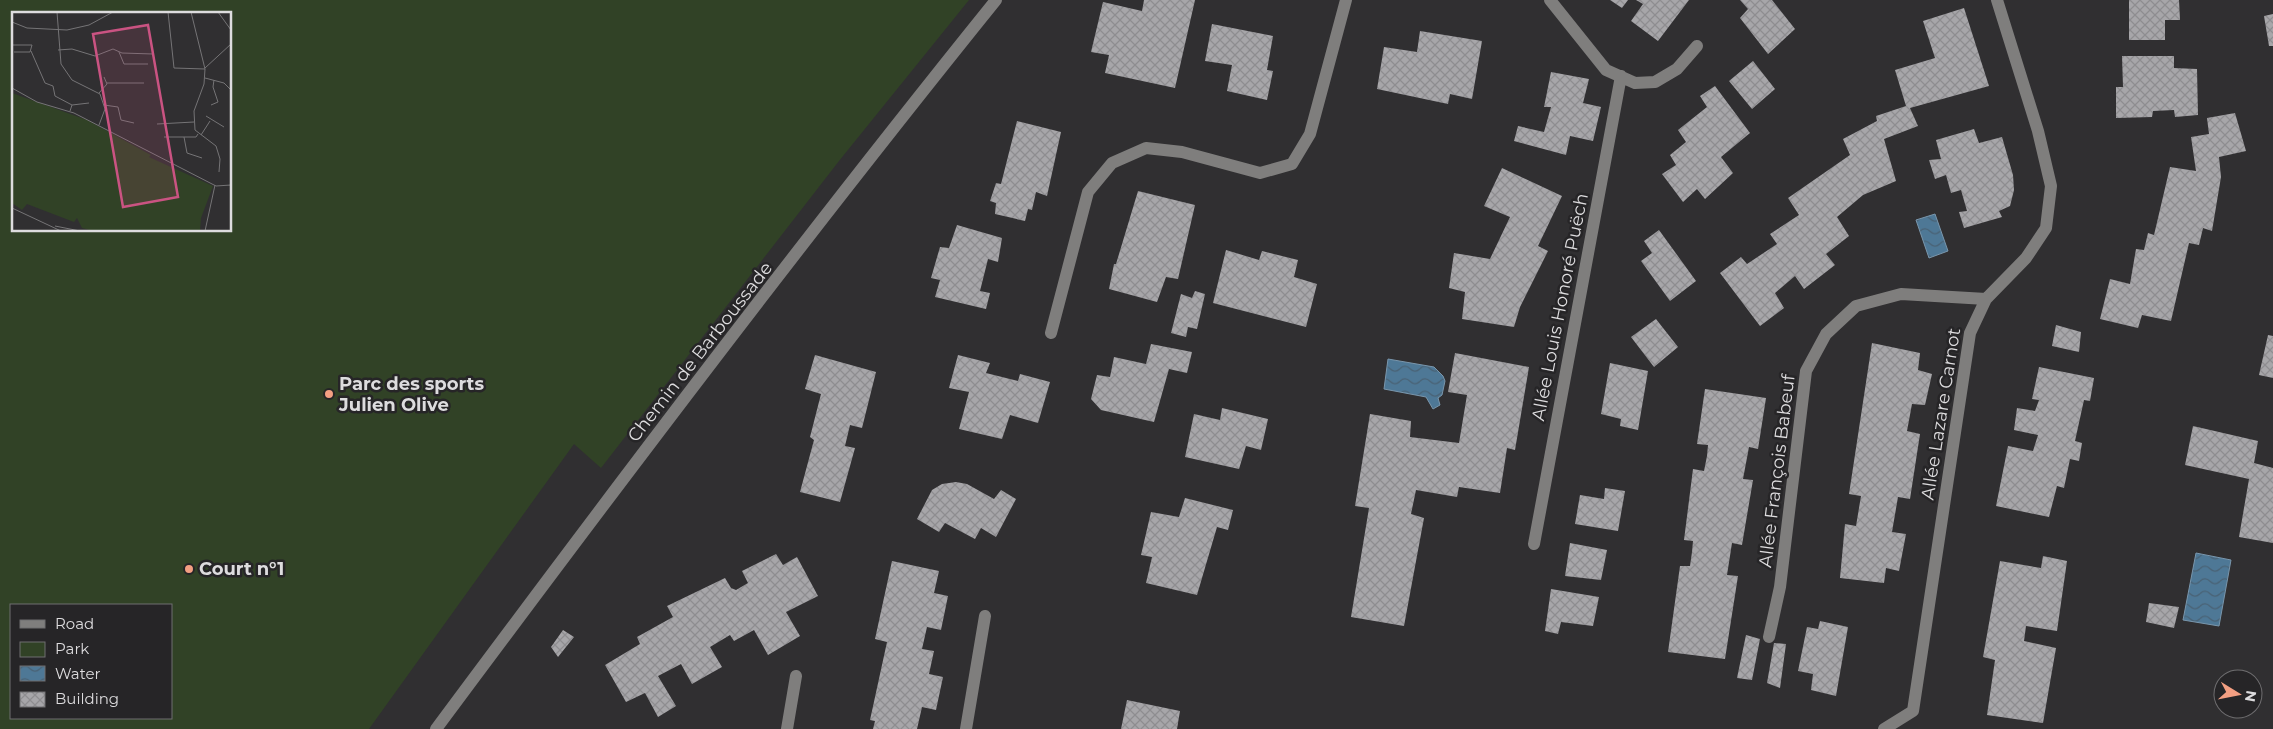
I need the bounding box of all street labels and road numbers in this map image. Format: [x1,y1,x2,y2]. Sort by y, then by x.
street label: Allée Louis Honoré Puëch [1527,191,1593,423]
street label: Chemin de Barboussade [623,257,777,446]
street label: Allée Lazare Carnot [1917,326,1965,502]
street label: Allée François Babeuf [1754,372,1800,569]

